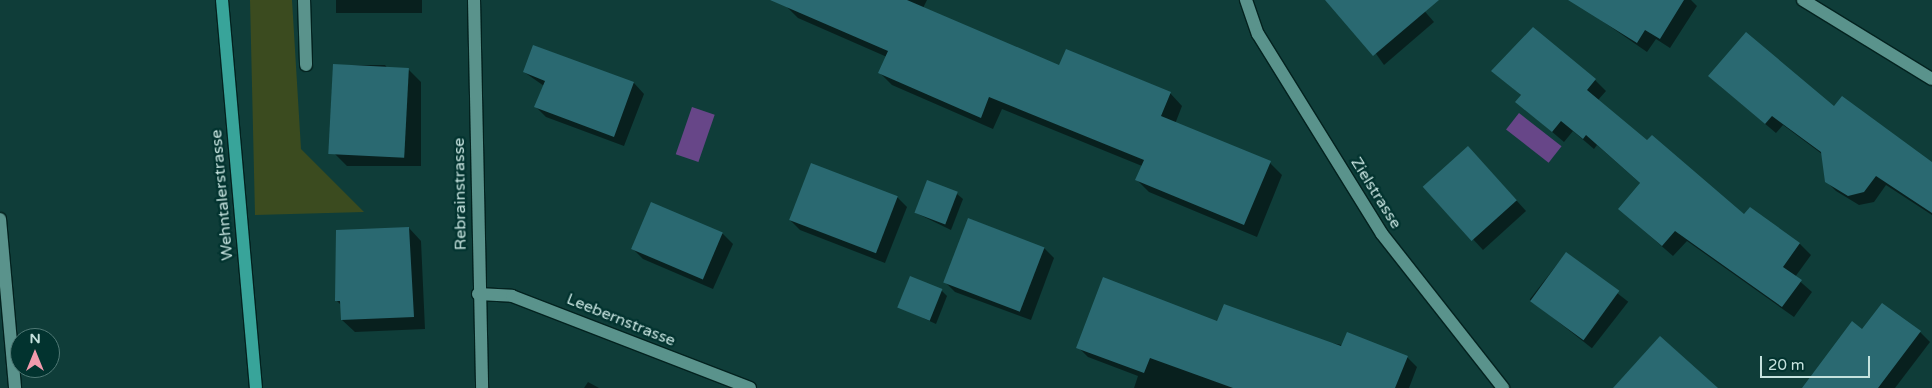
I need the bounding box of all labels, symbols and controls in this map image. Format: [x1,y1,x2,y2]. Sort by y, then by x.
street label: Wehntalerstrasse [207,129,237,261]
street label: Rebrainstrasse [449,138,471,250]
street label: Zielstrasse [1347,154,1405,232]
street label: Leebernstrasse [564,289,678,351]
north arrow [10,328,60,378]
text: N [29,330,41,347]
scale bar [1762,346,1872,378]
text: 20 m [1768,356,1805,374]

